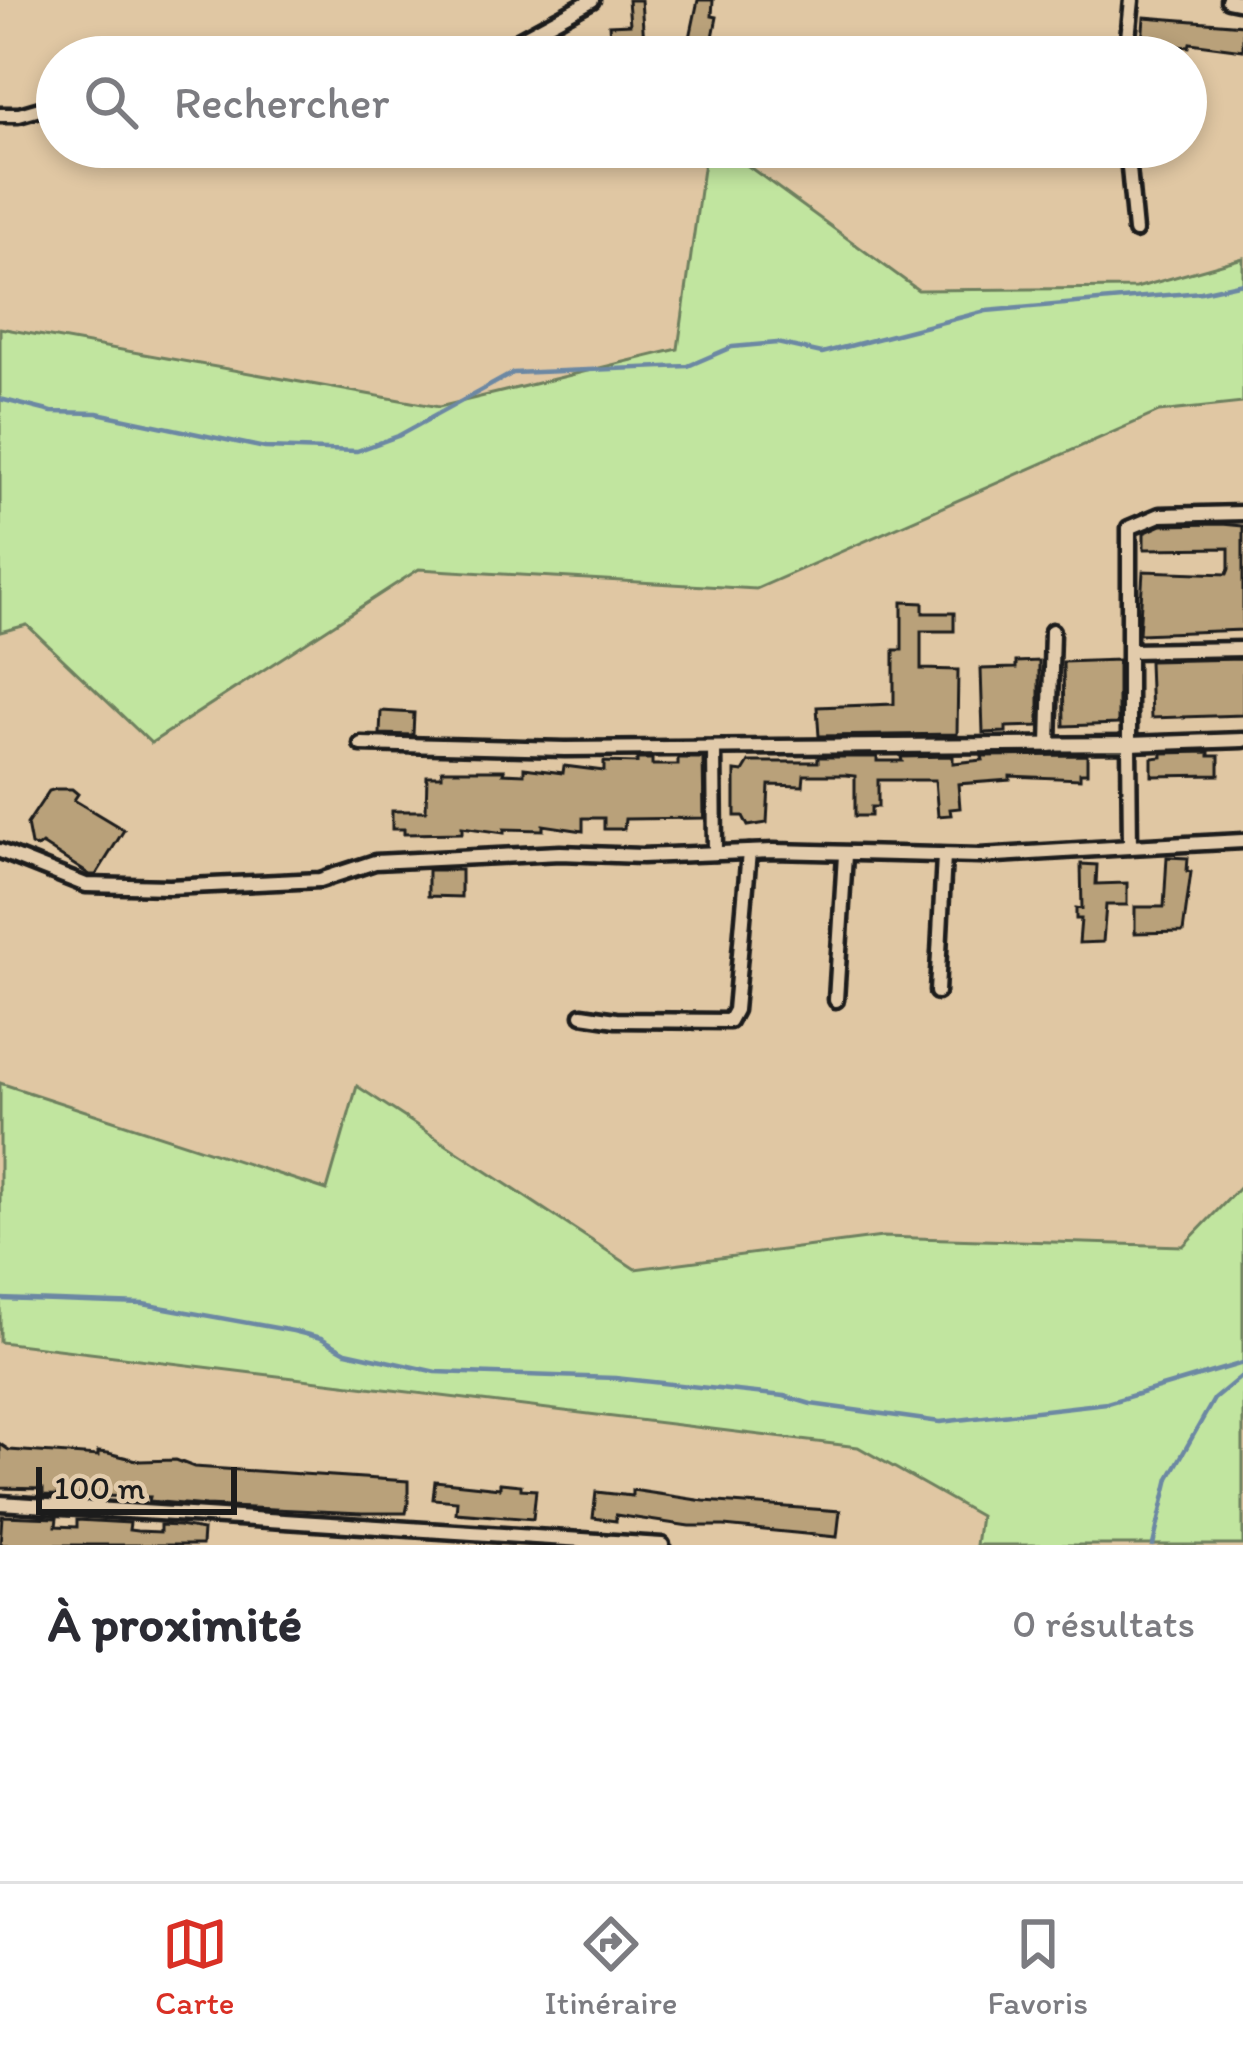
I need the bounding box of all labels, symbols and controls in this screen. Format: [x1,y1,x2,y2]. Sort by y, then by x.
search box [36,36,1207,168]
icon: search [78,69,144,135]
text: Rechercher [174,75,389,129]
scale bar [36,1461,237,1514]
text: 100 m [54,1468,145,1507]
text: À proximité [48,1593,302,1654]
text: 0 résultats [1012,1600,1195,1647]
tab: Carte [155,1911,235,2022]
tab: Itinéraire [544,1911,678,2022]
tab: Favoris [987,1911,1088,2022]

